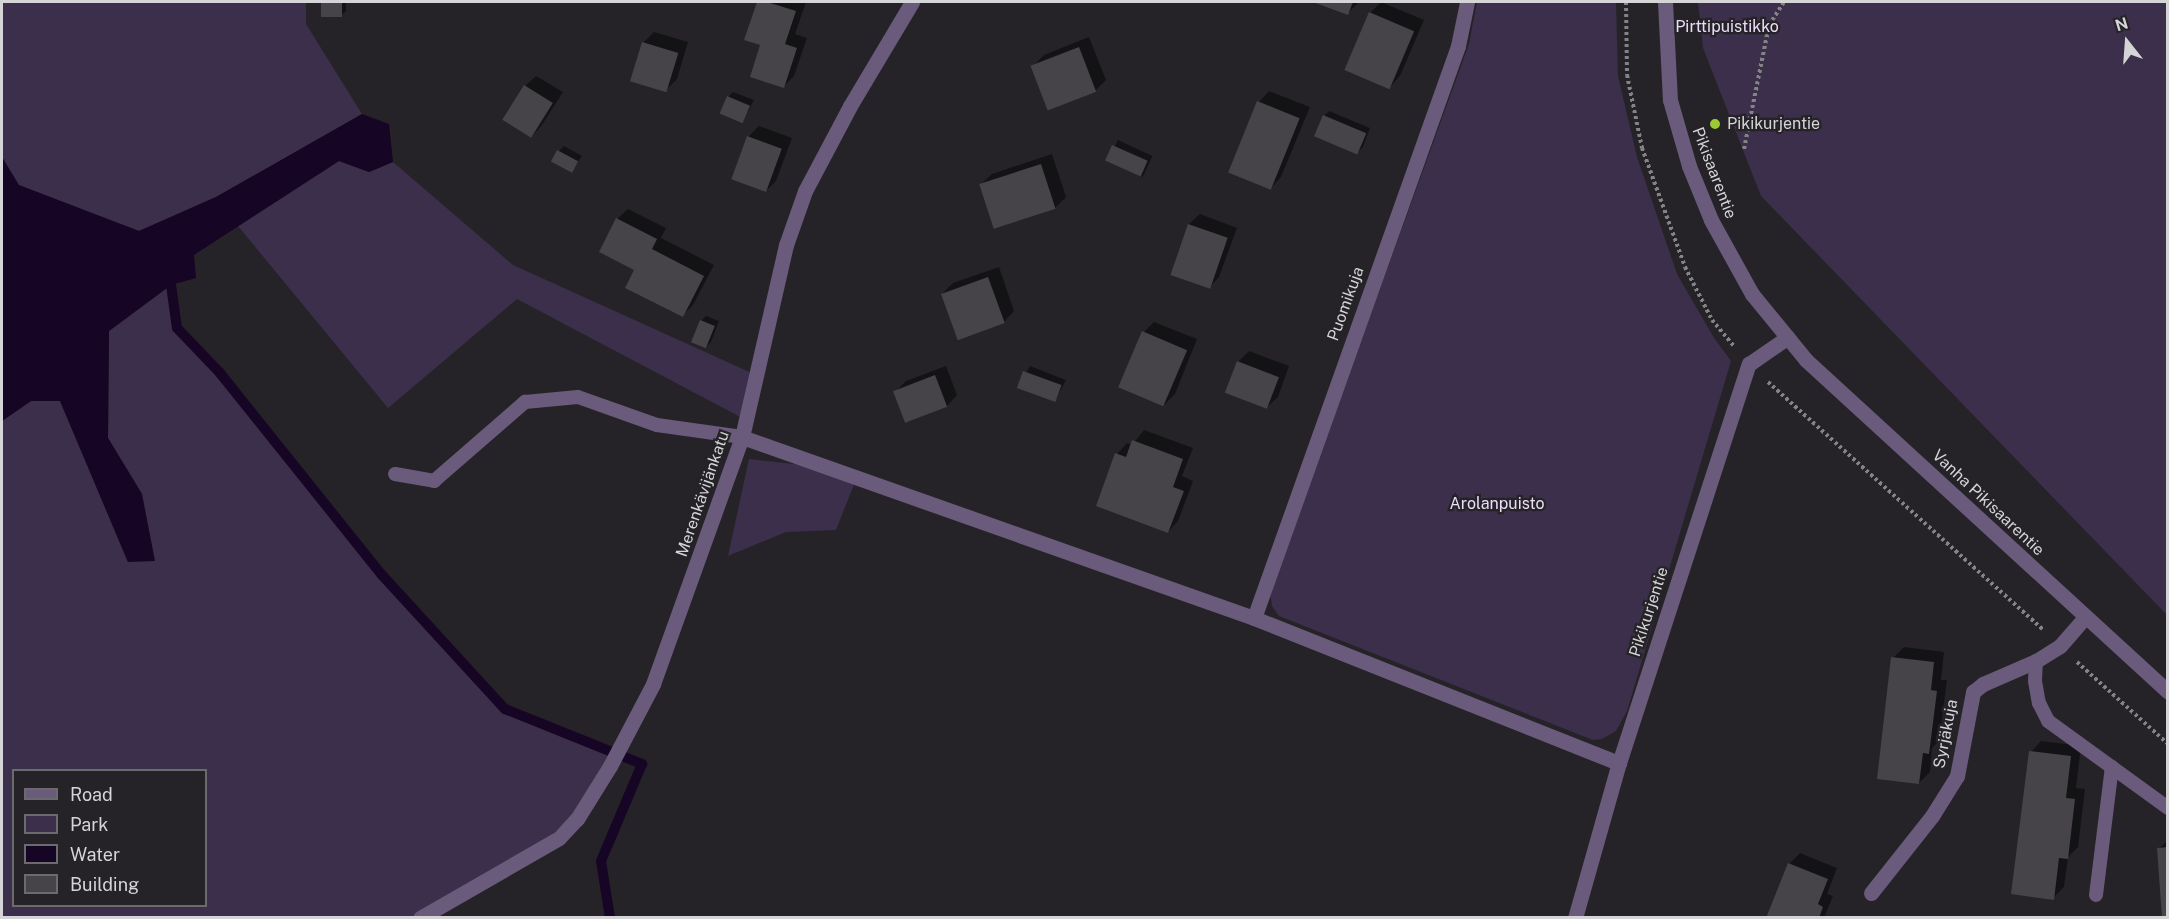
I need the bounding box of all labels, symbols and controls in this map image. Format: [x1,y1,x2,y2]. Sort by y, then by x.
north arrow [2097,12,2157,72]
text: N [2113,13,2130,35]
park label: Pirttipuistikko [1675,17,1779,37]
place label: Pikikurjentie [1727,114,1820,134]
marker: Pikikurjentie [1708,117,1722,131]
street label: Pikisaarentie [1688,125,1740,221]
street label: Puomikuja [1324,264,1368,344]
street label: Merenkävijänkatu [672,429,734,559]
street label: Vanha Pikisaarentie [1928,446,2048,560]
park label: Arolanpuisto [1449,494,1545,514]
street label: Pikikurjentie [1625,565,1673,659]
street label: Syrjäkuja [1930,698,1962,770]
legend [12,769,207,907]
text: Road [70,784,113,805]
text: Park [70,814,108,835]
text: Water [70,844,120,865]
text: Building [70,874,139,895]

